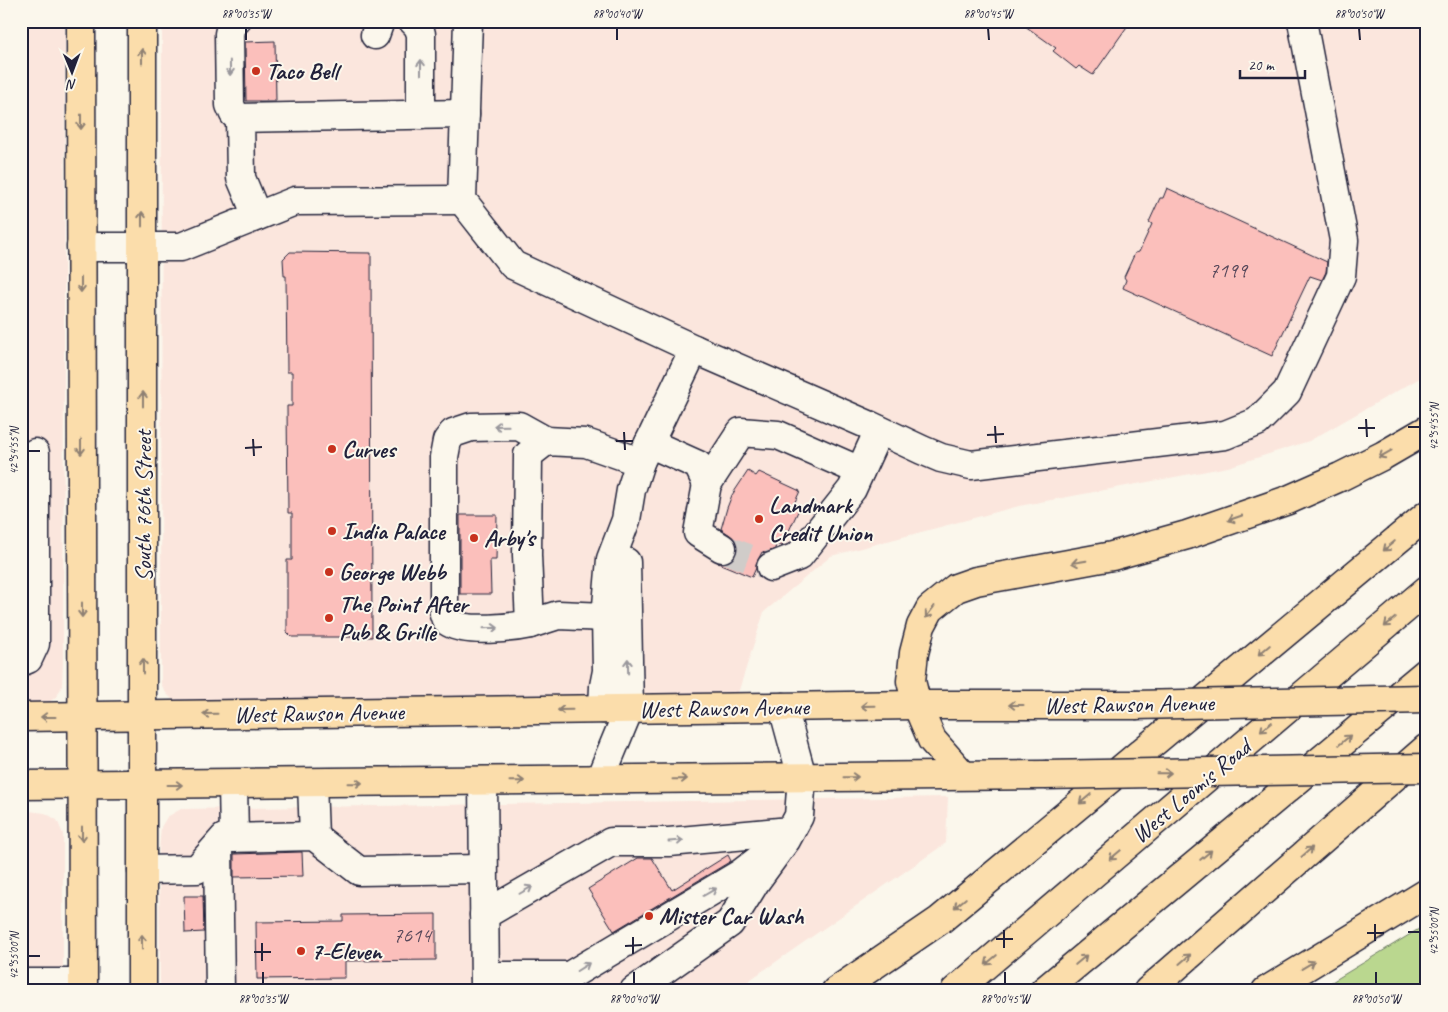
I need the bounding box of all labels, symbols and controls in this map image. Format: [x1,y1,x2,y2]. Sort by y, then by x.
text: 88°00'35"W [222,6,273,22]
text: 88°00'40"W [593,6,644,22]
text: 88°00'45"W [964,6,1015,22]
text: 88°00'50"W [1335,6,1386,22]
north arrow [48,48,98,98]
scale bar [1240,48,1306,80]
one-way arrow [137,49,147,65]
place label: Taco Bell [266,56,343,86]
text: 20 m [1248,56,1275,75]
one-way arrow [416,59,426,75]
one-way arrow [225,60,235,76]
marker: Taco Bell [250,65,262,77]
text: N [65,76,77,93]
one-way arrow [76,114,86,130]
one-way arrow [137,211,147,228]
house number: 7199 [1209,257,1248,283]
one-way arrow [76,276,86,293]
one-way arrow [138,391,148,408]
text: 42°54'55"N [1426,402,1442,451]
one-way arrow [493,421,510,431]
text: 42°54'55"N [6,426,22,475]
street label: South 76th Street [128,428,158,582]
place label: Curves [342,434,398,464]
one-way arrow [76,439,86,455]
marker: Curves [326,443,338,455]
one-way arrow [1377,449,1392,459]
place label: Landmark Credit Union [769,490,873,548]
marker: Landmark Credit Union [753,513,765,525]
one-way arrow [1228,514,1244,523]
place label: India Palace [342,516,447,546]
place label: Arby's [484,523,537,553]
marker: India Palace [326,525,338,537]
marker: Arby's [468,532,480,544]
one-way arrow [1383,541,1396,552]
place label: George Webb [339,557,448,587]
one-way arrow [1072,557,1088,567]
marker: George Webb [323,566,335,578]
place label: The Point After Pub & Grille [339,589,470,647]
one-way arrow [77,602,87,618]
one-way arrow [924,605,935,618]
marker: The Point After Pub & Grille [323,612,335,624]
one-way arrow [1383,616,1396,628]
one-way arrow [482,623,498,633]
one-way arrow [1258,644,1271,655]
one-way arrow [138,659,148,675]
one-way arrow [623,659,633,675]
street label: West Rawson Avenue [1044,687,1216,720]
street label: West Rawson Avenue [639,691,811,724]
street label: West Rawson Avenue [234,696,406,729]
one-way arrow [1008,700,1024,710]
one-way arrow [860,701,876,711]
one-way arrow [558,705,574,715]
one-way arrow [203,710,219,719]
one-way arrow [40,712,56,722]
one-way arrow [1259,721,1272,733]
street label: West Loomis Road [1125,730,1260,850]
one-way arrow [1338,735,1351,746]
one-way arrow [1155,768,1171,778]
one-way arrow [842,772,859,782]
one-way arrow [672,774,688,784]
one-way arrow [509,776,525,786]
one-way arrow [347,778,363,787]
one-way arrow [166,780,183,790]
one-way arrow [1079,793,1092,804]
one-way arrow [77,826,87,842]
one-way arrow [667,837,683,846]
one-way arrow [1301,846,1314,858]
one-way arrow [1109,849,1122,861]
one-way arrow [1200,850,1213,861]
one-way arrow [519,885,533,895]
one-way arrow [702,886,716,896]
one-way arrow [954,897,967,908]
place label: Mister Car Wash [659,901,805,931]
text: 42°55'00"N [1426,907,1442,956]
marker: Mister Car Wash [643,910,655,922]
house number: 7614 [393,922,433,948]
text: 42°55'00"N [6,931,22,980]
one-way arrow [137,934,147,950]
place label: 7-Eleven [311,936,384,966]
marker: 7-Eleven [295,945,307,957]
one-way arrow [1178,953,1191,964]
one-way arrow [985,954,998,966]
one-way arrow [1075,954,1088,965]
one-way arrow [1300,960,1314,970]
one-way arrow [576,962,590,972]
text: 88°00'35"W [239,991,290,1007]
text: 88°00'40"W [610,991,661,1007]
text: 88°00'45"W [981,991,1032,1007]
text: 88°00'50"W [1352,991,1403,1007]

